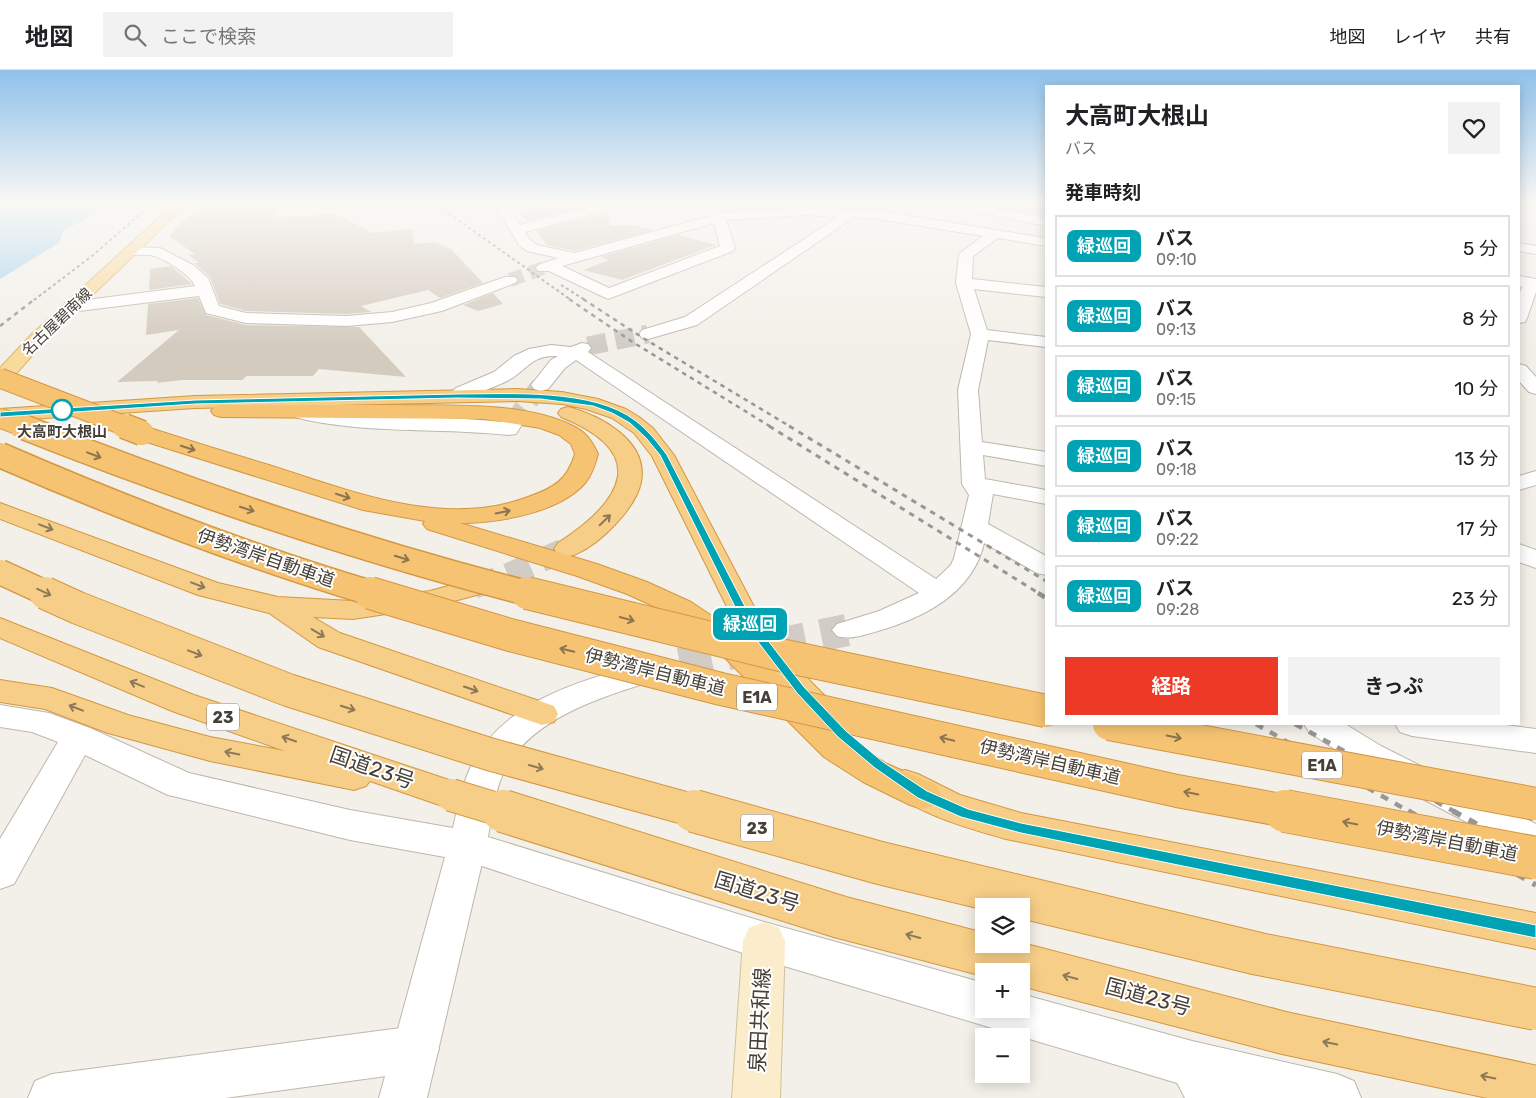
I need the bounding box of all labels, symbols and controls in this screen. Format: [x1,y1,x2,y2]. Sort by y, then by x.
search box [103,12,453,57]
icon: search [121,21,149,49]
text: 地図 [25,23,73,51]
text: ここで検索 [161,25,256,48]
text: 地図 [1330,26,1366,48]
text: レイヤ [1394,26,1447,48]
text: 共有 [1475,26,1511,48]
text: 大高町大根山 [1065,102,1209,130]
button: heart [1448,102,1500,154]
text: バス [1065,139,1097,158]
text: 発車時刻 [1065,181,1141,204]
text: バス [1156,227,1194,250]
text: 緑巡回 [1077,235,1131,257]
text: 5 分 [1463,237,1498,260]
text: 09:10 [1156,250,1197,269]
street label: 名古屋碧南線 [18,284,96,360]
text: バス [1156,297,1194,320]
text: 緑巡回 [1077,305,1131,327]
text: 8 分 [1462,307,1498,330]
text: 09:13 [1156,320,1196,339]
text: バス [1156,367,1194,390]
text: 緑巡回 [1077,375,1131,397]
text: 10 分 [1454,377,1498,400]
text: 09:15 [1156,390,1196,409]
marker: 大高町大根山 [51,399,73,421]
place label: 大高町大根山 [17,423,107,441]
text: バス [1156,437,1194,460]
one-way arrow [180,443,196,453]
text: 緑巡回 [1077,445,1131,467]
text: 13 分 [1455,447,1498,470]
one-way arrow [86,451,101,460]
text: 09:18 [1156,460,1197,479]
one-way arrow [335,492,351,502]
one-way arrow [239,505,255,514]
one-way arrow [495,506,511,516]
text: バス [1156,507,1194,530]
one-way arrow [599,514,611,526]
text: 緑巡回 [1077,515,1131,537]
text: 17 分 [1456,517,1498,540]
one-way arrow [37,523,53,532]
street label: 伊勢湾岸自動車道 [194,524,338,592]
text: 09:22 [1156,530,1199,549]
one-way arrow [394,553,410,563]
text: バス [1156,577,1194,600]
one-way arrow [190,581,205,590]
text: 緑巡回 [1077,585,1131,607]
text: 23 分 [1452,587,1498,610]
one-way arrow [36,588,51,598]
text: 09:28 [1156,600,1199,619]
line badge: 緑巡回 [721,608,779,640]
text: 緑巡回 [723,613,777,635]
one-way arrow [618,615,634,625]
one-way arrow [311,629,325,639]
street label: 伊勢湾岸自動車道 [582,644,728,700]
one-way arrow [560,645,576,654]
one-way arrow [187,649,202,658]
button: 経路 [1065,657,1278,715]
button: きっぷ [1288,657,1500,715]
one-way arrow [130,679,145,688]
road number: E1A [737,684,777,710]
one-way arrow [462,685,478,694]
one-way arrow [69,703,84,712]
road number: 23 [207,704,239,730]
one-way arrow [339,704,355,714]
one-way arrow [1166,733,1182,742]
one-way arrow [282,734,298,744]
one-way arrow [939,734,955,744]
street label: 伊勢湾岸自動車道 [977,735,1123,789]
street label: 国道23号 [327,741,418,794]
one-way arrow [224,748,240,757]
road number: E1A [1302,752,1342,778]
one-way arrow [528,763,544,772]
one-way arrow [1183,788,1199,798]
road number: 23 [741,814,773,841]
street label: 伊勢湾岸自動車道 [1374,816,1520,866]
one-way arrow [1343,818,1359,827]
street label: 国道23号 [711,867,803,916]
map controls [975,898,1030,1083]
button: layers [975,898,1030,953]
one-way arrow [905,931,921,941]
button: + [975,963,1030,1018]
street label: 泉田共和線 [744,967,775,1073]
one-way arrow [1063,972,1079,981]
street label: 国道23号 [1102,973,1194,1020]
button: − [975,1028,1030,1083]
one-way arrow [1322,1037,1338,1047]
one-way arrow [1481,1072,1497,1081]

